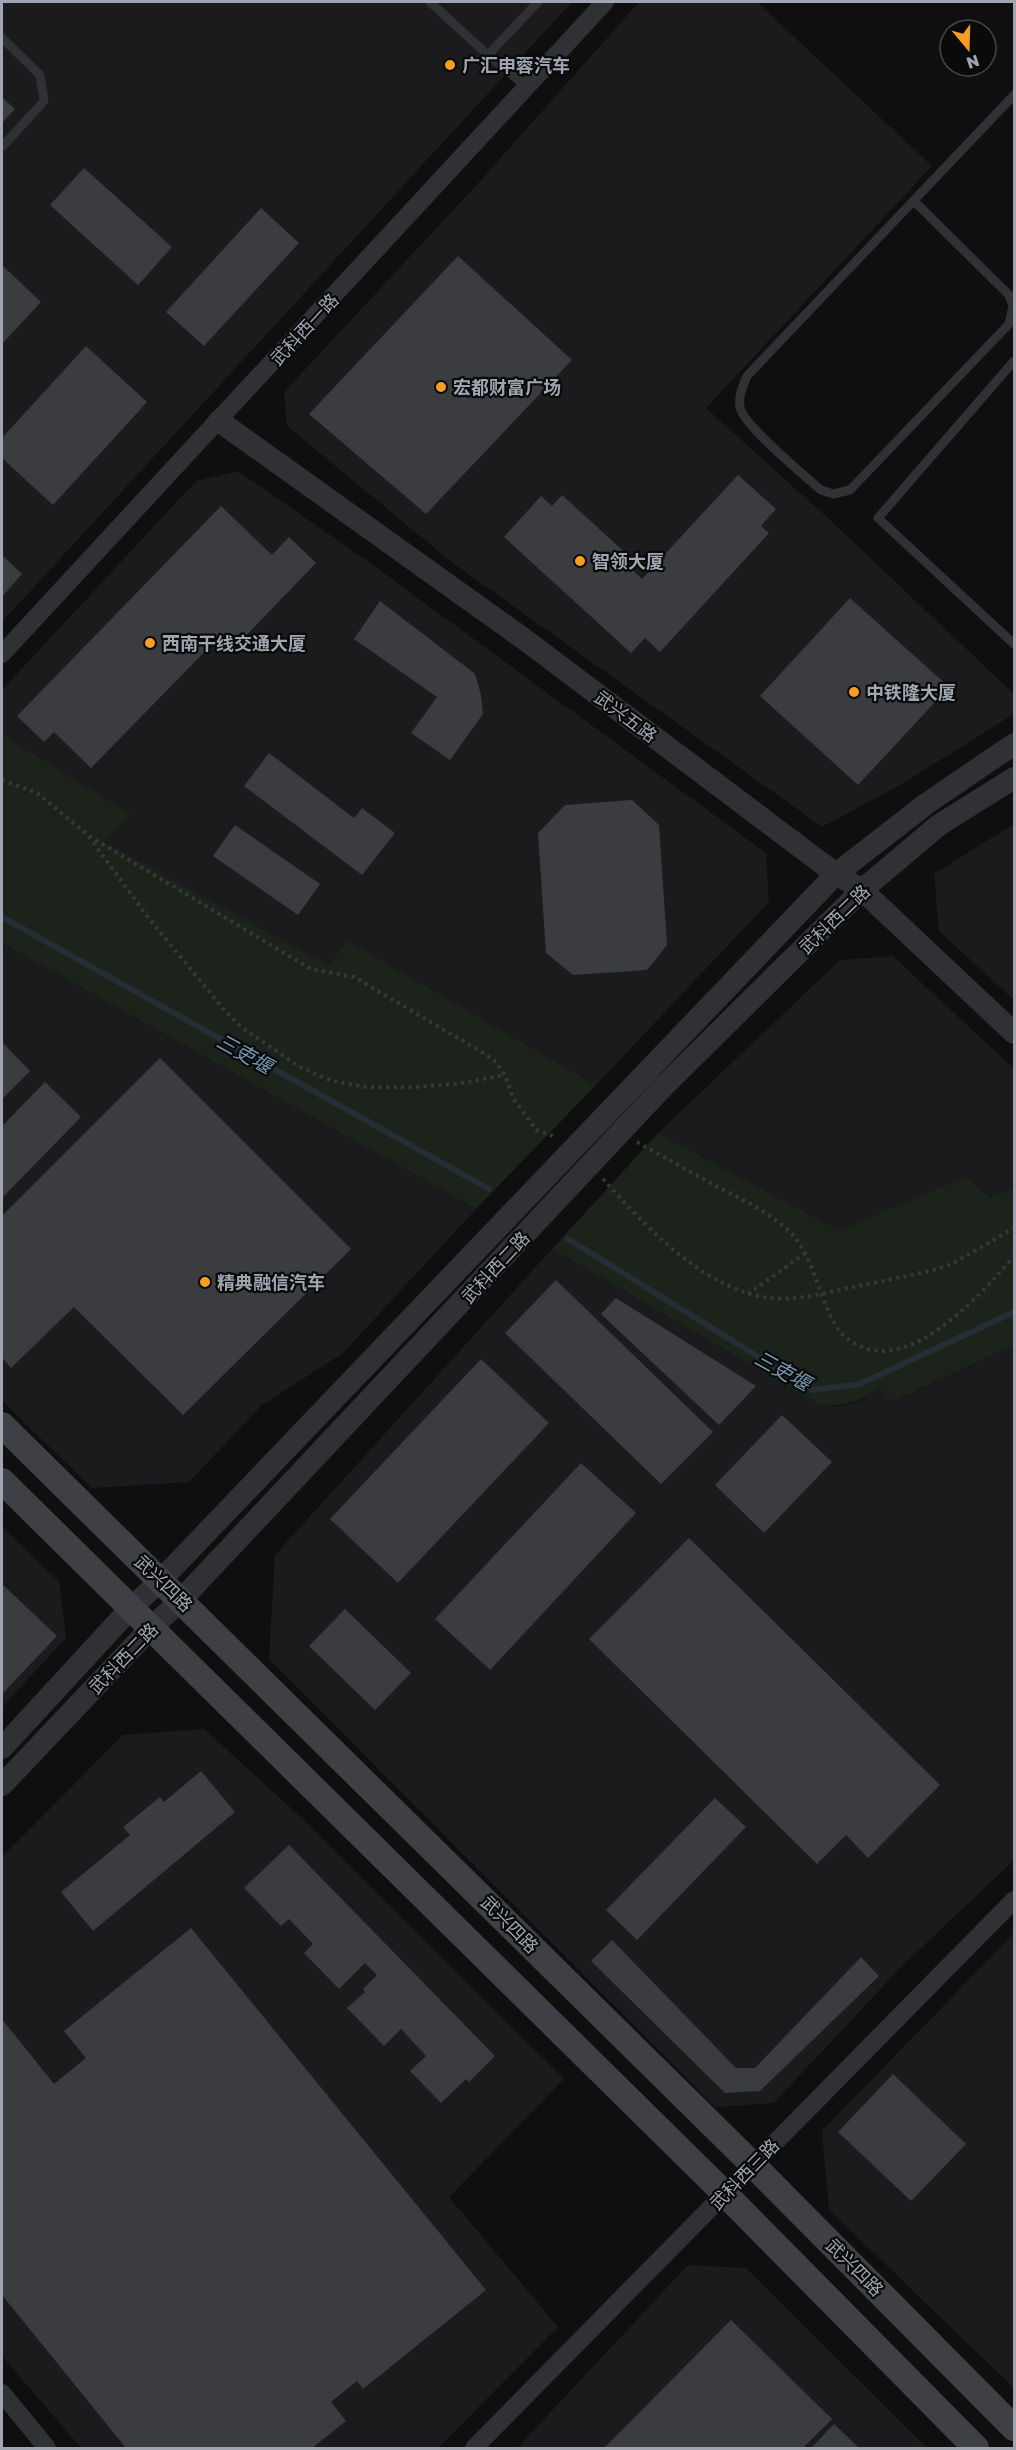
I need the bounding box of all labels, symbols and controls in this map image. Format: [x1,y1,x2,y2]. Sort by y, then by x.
north arrow [938,18,998,78]
text: N [964,51,982,74]
place label: 广汇申蓉汽车 [462,54,570,76]
marker: 广汇申蓉汽车 [443,58,457,72]
street label: 武科西一路 [265,289,343,369]
place label: 宏都财富广场 [453,376,561,398]
marker: 宏都财富广场 [434,380,448,394]
place label: 智领大厦 [592,550,664,572]
marker: 智领大厦 [573,554,587,568]
place label: 西南干线交通大厦 [162,632,306,654]
marker: 西南干线交通大厦 [143,636,157,650]
place label: 中铁隆大厦 [866,681,956,703]
marker: 中铁隆大厦 [847,685,861,699]
street label: 武兴五路 [591,686,661,746]
street label: 武科西二路 [794,880,874,958]
water label: 三吏堰 [213,1028,280,1079]
street label: 武科西二路 [456,1227,534,1307]
place label: 精典融信汽车 [217,1271,325,1293]
marker: 精典融信汽车 [198,1275,212,1289]
water label: 三吏堰 [751,1345,818,1396]
street label: 武兴四路 [130,1550,198,1616]
street label: 武科西二路 [84,1618,162,1698]
street label: 武兴四路 [477,1891,543,1957]
street label: 武科西三路 [705,2134,783,2214]
street label: 武兴四路 [822,2234,888,2300]

